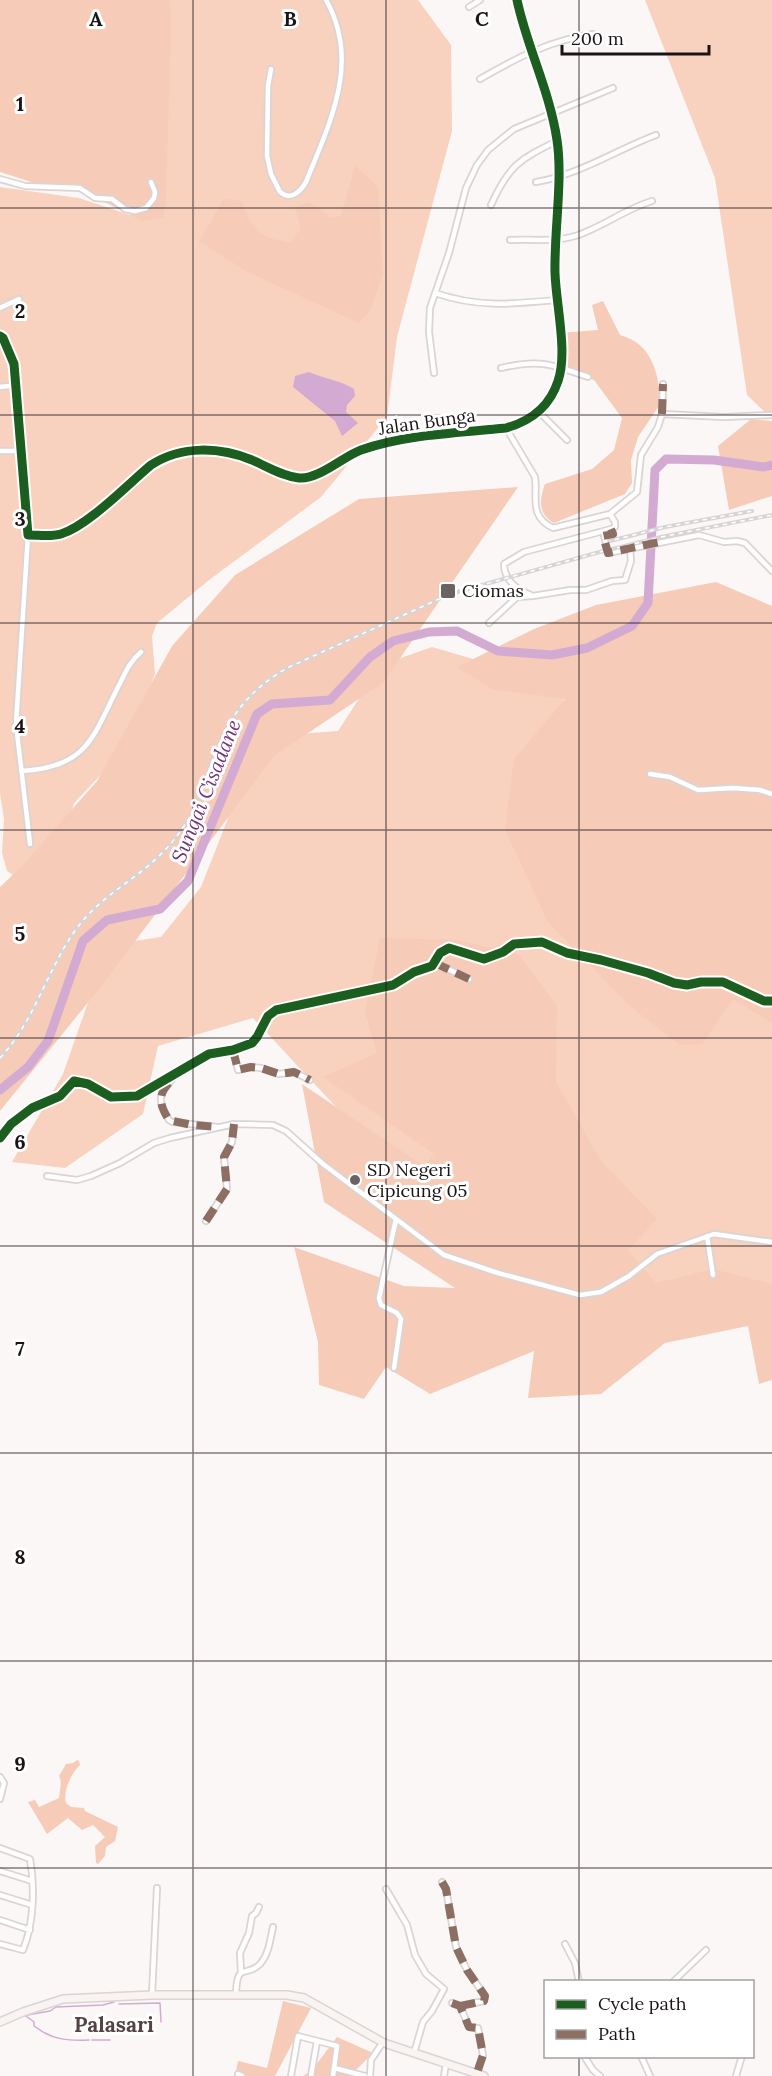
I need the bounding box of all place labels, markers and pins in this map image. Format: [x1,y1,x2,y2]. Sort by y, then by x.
place label: Ciomas [462,579,524,602]
marker: Ciomas [439,582,457,600]
place label: SD Negeri Cipicung 05 [367,1158,467,1202]
marker: SD Negeri Cipicung 05 [348,1173,362,1187]

